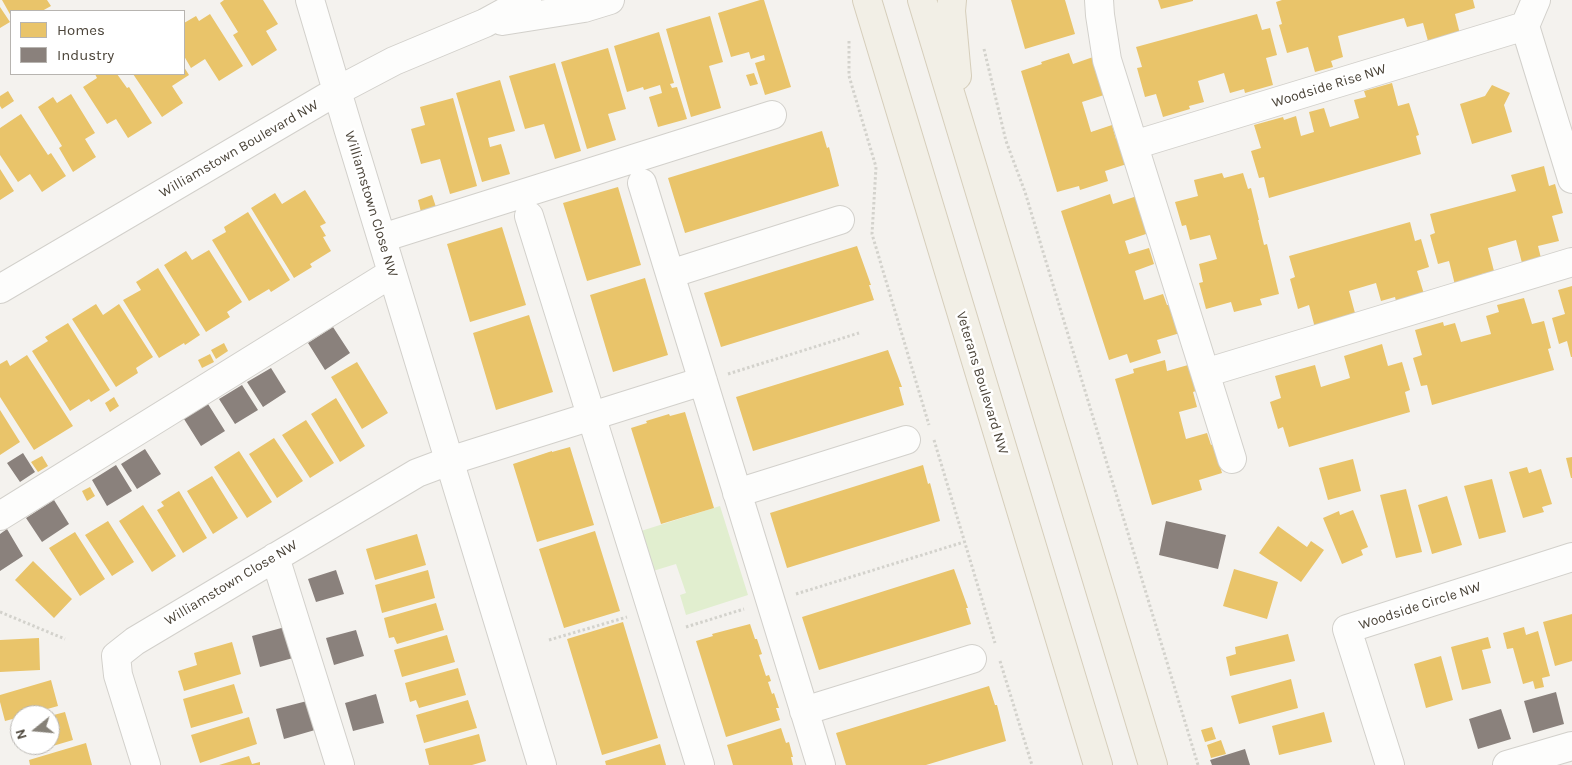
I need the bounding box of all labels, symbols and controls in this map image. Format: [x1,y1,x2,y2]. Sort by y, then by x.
legend [10,10,185,75]
text: Homes [57,21,105,39]
text: Industry [57,46,114,64]
street label: Woodside Rise NW [1270,61,1388,111]
street label: Williamstown Boulevard NW [156,96,322,202]
street label: Williamstown Close NW [341,129,401,279]
street label: Veterans Boulevard NW [952,310,1012,456]
street label: Williamstown Close NW [162,537,300,629]
street label: Woodside Circle NW [1357,578,1483,634]
north arrow [10,705,60,755]
text: N [12,727,31,742]

